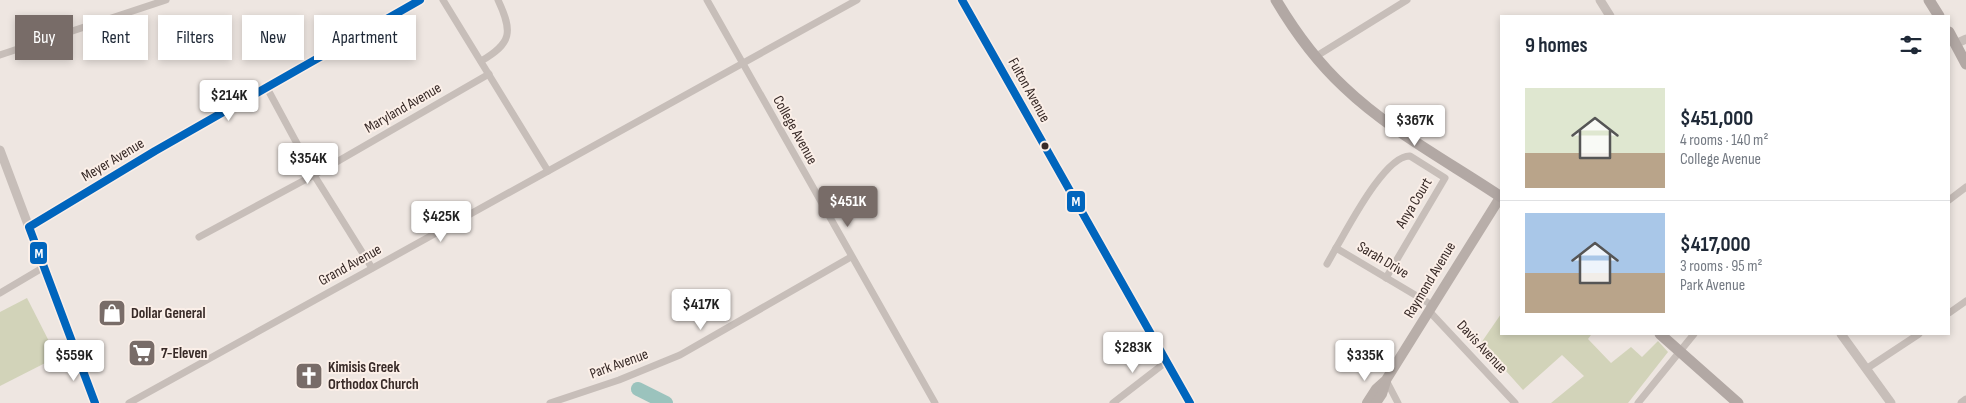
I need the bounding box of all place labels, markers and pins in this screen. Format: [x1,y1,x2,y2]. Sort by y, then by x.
pin: $214K [194,80,264,122]
pin: $367K [1380,104,1450,147]
unlabelled marker [1040,141,1050,151]
pin: $354K [273,142,343,185]
pin: $451K [813,186,883,228]
pin: $425K [406,200,476,243]
pin: $417K [666,288,736,331]
shop icon: Dollar General [97,298,127,328]
place label: Dollar General [131,304,206,323]
pin: $283K [1098,332,1168,374]
supermarket icon: 7-Eleven [127,338,157,368]
pin: $559K [39,340,109,382]
pin: $335K [1330,340,1400,382]
place label: 7-Eleven [161,344,208,363]
place label: Kimisis Greek Orthodox Church [328,358,419,394]
church icon: Kimisis Greek Orthodox Church [294,361,324,391]

